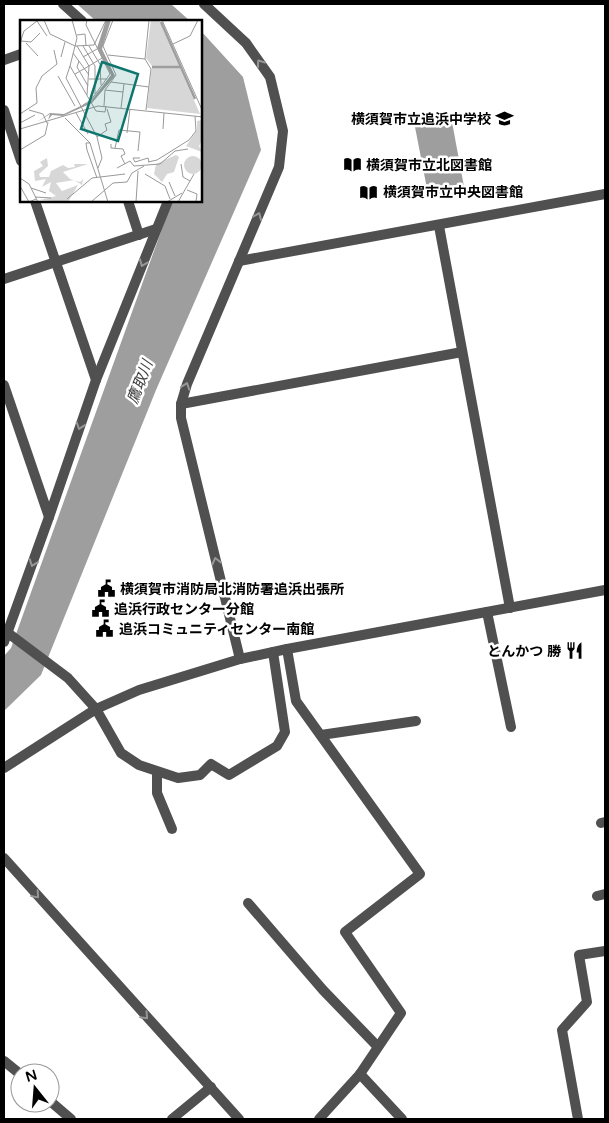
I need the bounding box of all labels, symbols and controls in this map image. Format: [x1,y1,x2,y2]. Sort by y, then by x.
inset map [20,20,202,202]
one-way arrow [257,59,266,69]
school or university icon: 横須賀市立追浜中学校 [495,109,515,129]
place label: 横須賀市立追浜中学校 [351,111,491,128]
library icon: 横須賀市立北図書館 [342,155,362,175]
place label: 横須賀市立北図書館 [366,157,492,174]
library icon: 横須賀市立中央図書館 [359,182,379,202]
place label: 横須賀市立中央図書館 [383,184,523,201]
one-way arrow [252,212,262,221]
one-way arrow [138,258,148,266]
water label: 鷹取川 [124,356,157,406]
one-way arrow [181,383,191,391]
one-way arrow [76,421,86,430]
one-way arrow [211,557,222,566]
one-way arrow [29,558,39,567]
public building icon: 横須賀市消防局北消防署追浜出張所 [96,579,116,599]
place label: 横須賀市消防局北消防署追浜出張所 [120,581,344,598]
public building icon: 追浜行政センター分館 [90,599,110,619]
place label: 追浜行政センター分館 [114,601,254,618]
public building icon: 追浜コミュニティセンター南館 [95,619,115,639]
place label: 追浜コミュニティセンター南館 [119,621,314,638]
restaurant icon: とんかつ 勝 [565,641,585,661]
place label: とんかつ 勝 [487,643,562,660]
one-way arrow [30,889,39,898]
one-way arrow [139,1010,148,1019]
north arrow [10,1063,60,1113]
text: N [23,1066,39,1086]

